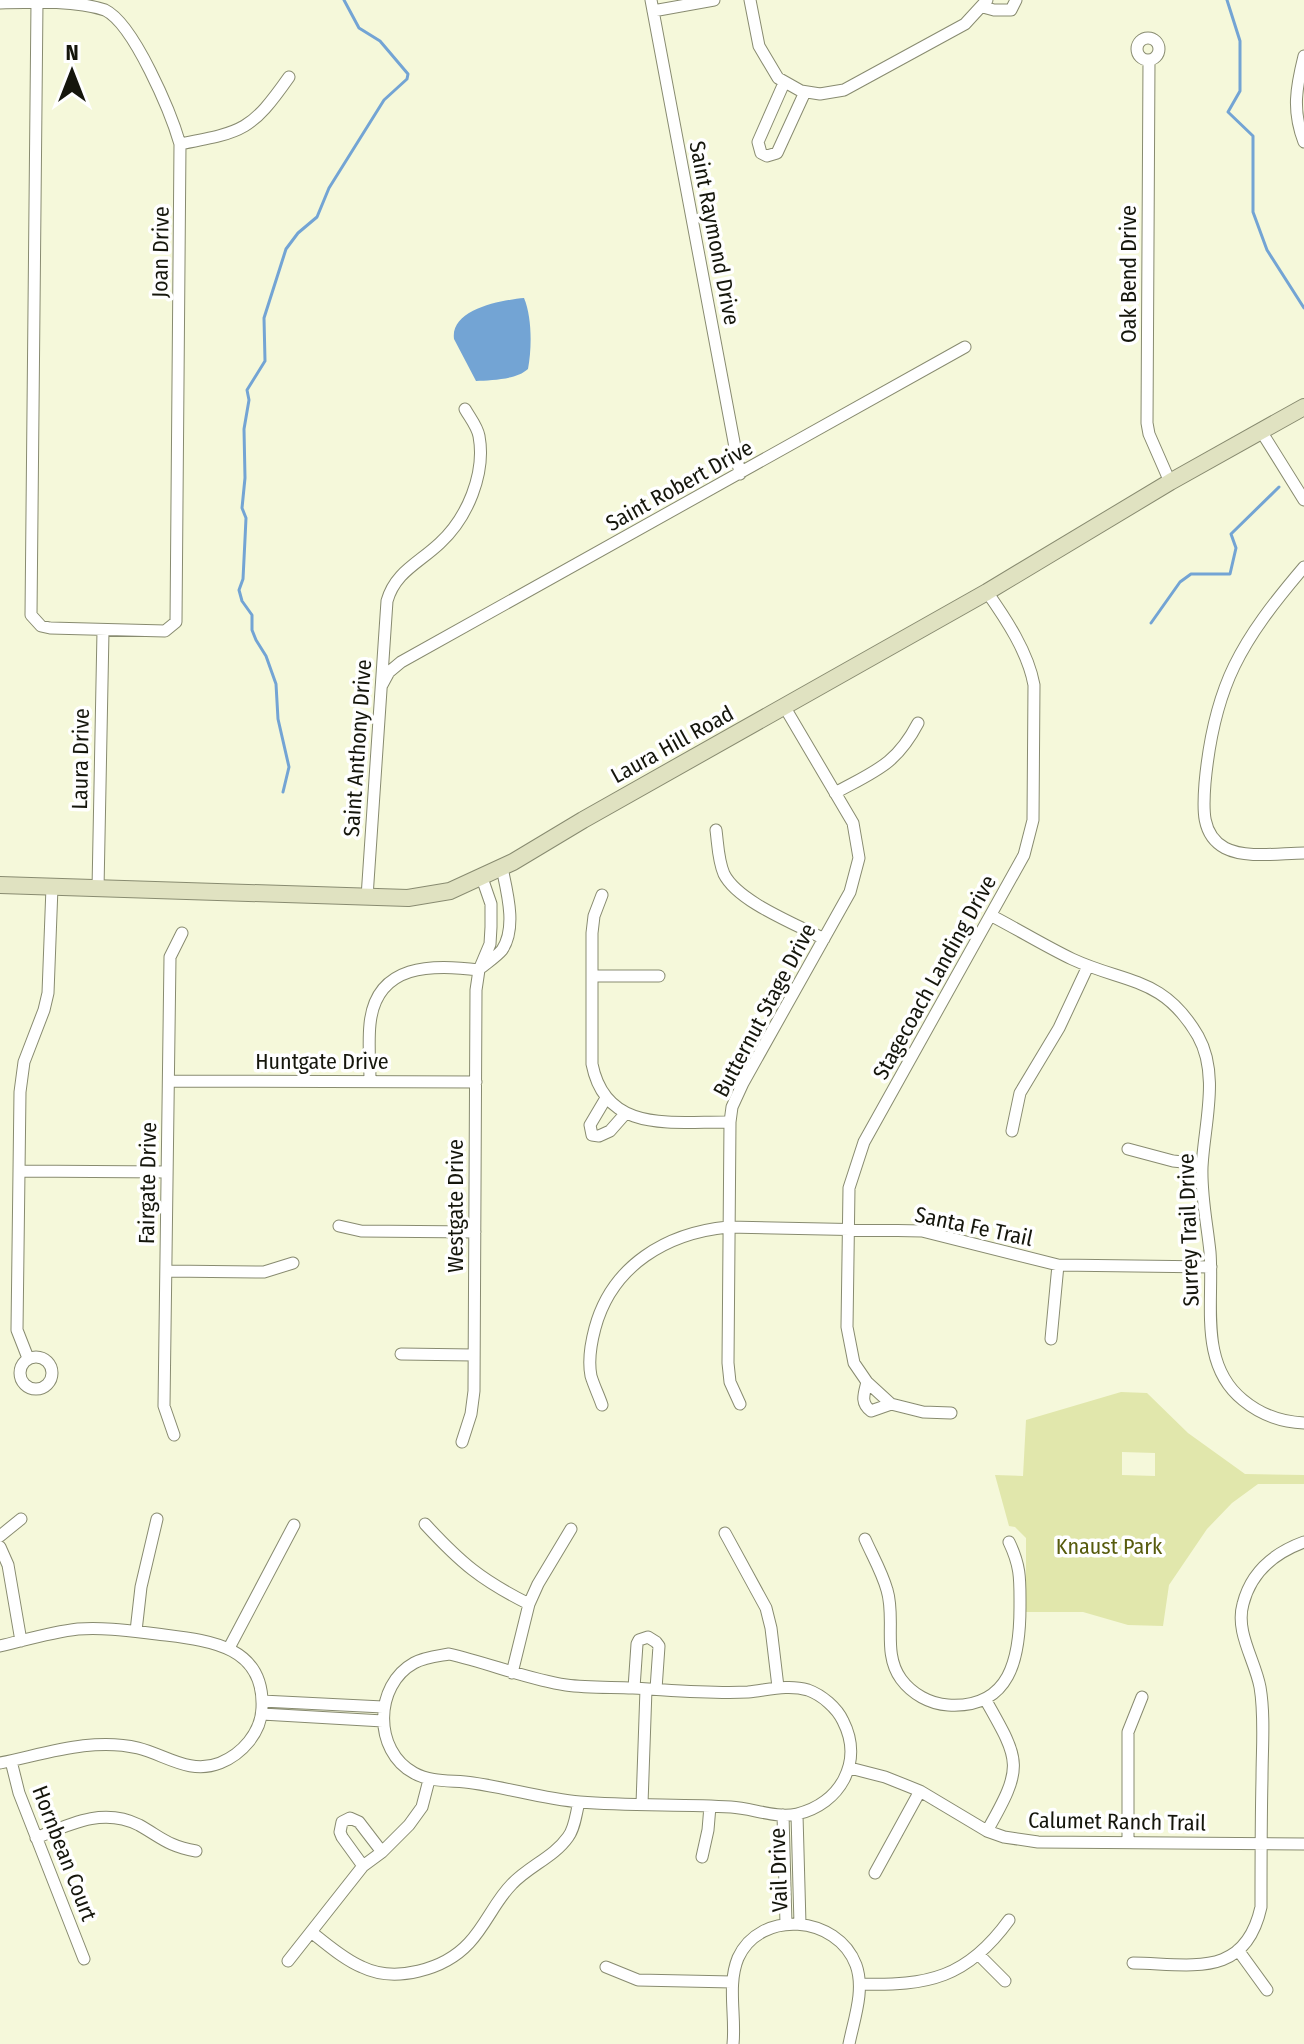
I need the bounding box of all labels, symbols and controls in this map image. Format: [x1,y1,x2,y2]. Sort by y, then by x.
north arrow [32,32,112,112]
text: N [65,39,79,66]
street label: Saint Raymond Drive [683,139,746,327]
street label: Oak Bend Drive [1115,205,1142,343]
street label: Joan Drive [146,206,175,298]
street label: Saint Robert Drive [601,434,757,537]
street label: Saint Anthony Drive [338,658,377,838]
street label: Laura Hill Road [606,700,738,789]
street label: Laura Drive [66,708,95,810]
street label: Stagecoach Landing Drive [867,870,1002,1084]
street label: Butternut Stage Drive [707,919,822,1102]
street label: Huntgate Drive [255,1048,389,1075]
street label: Fairgate Drive [133,1122,162,1244]
street label: Westgate Drive [442,1139,469,1273]
street label: Surrey Trail Drive [1172,1153,1205,1307]
street label: Santa Fe Trail [912,1201,1035,1252]
park label: Knaust Park [1056,1533,1163,1560]
street label: Hornbean Court [26,1782,103,1925]
street label: Calumet Ranch Trail [1028,1806,1206,1837]
street label: Vail Drive [764,1827,793,1913]

